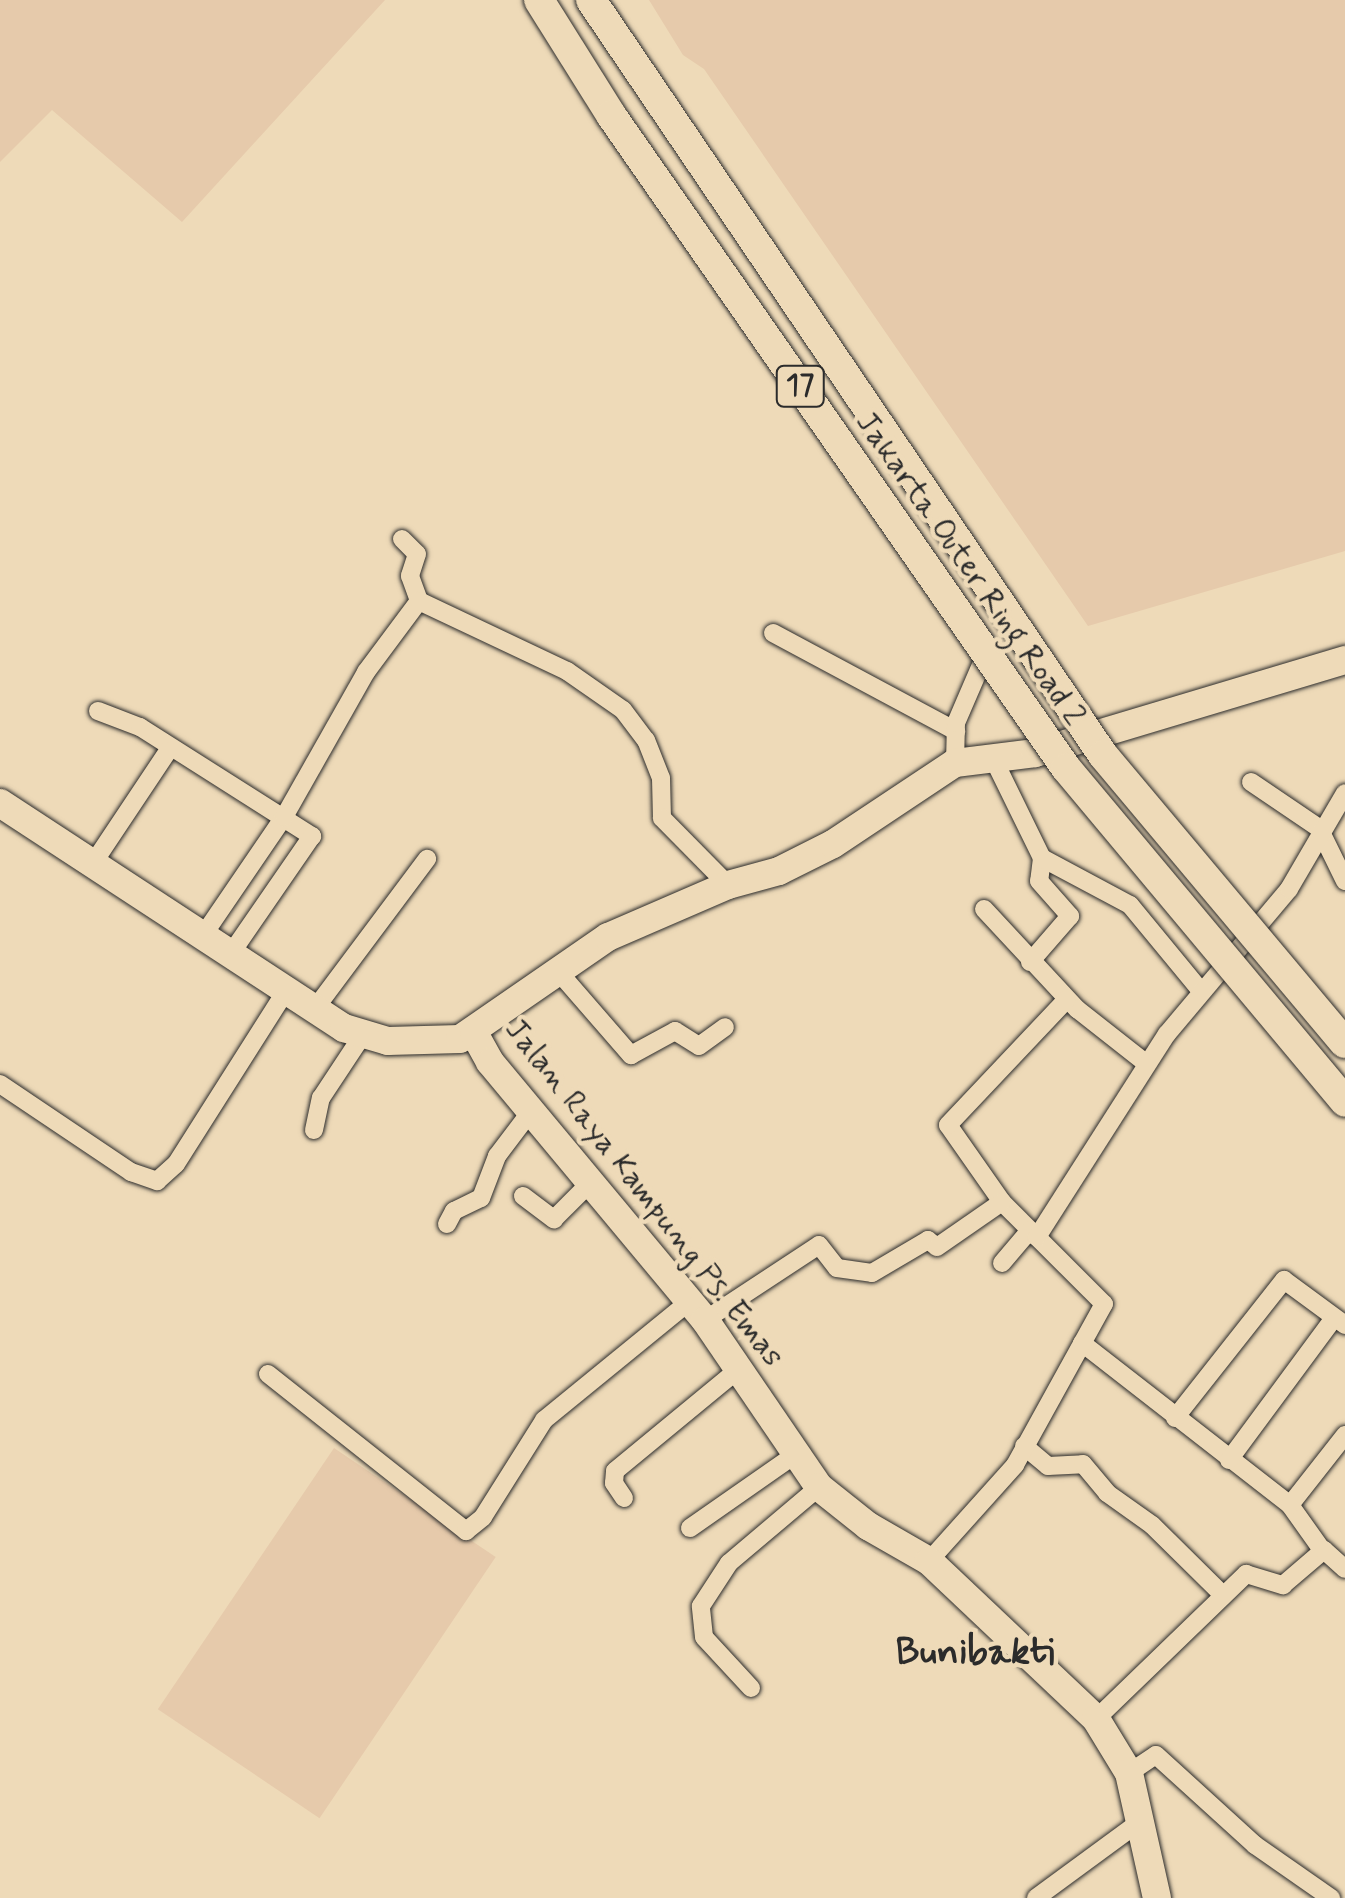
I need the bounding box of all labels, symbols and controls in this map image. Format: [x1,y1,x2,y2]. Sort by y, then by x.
road number: 17 [775,361,825,411]
street label: Jakarta Outer Ring Road 2 [848,406,1092,732]
street label: Jalan Raya Kampung Ps. Emas [498,1014,790,1372]
district label: Bunibakti [895,1630,1055,1676]

